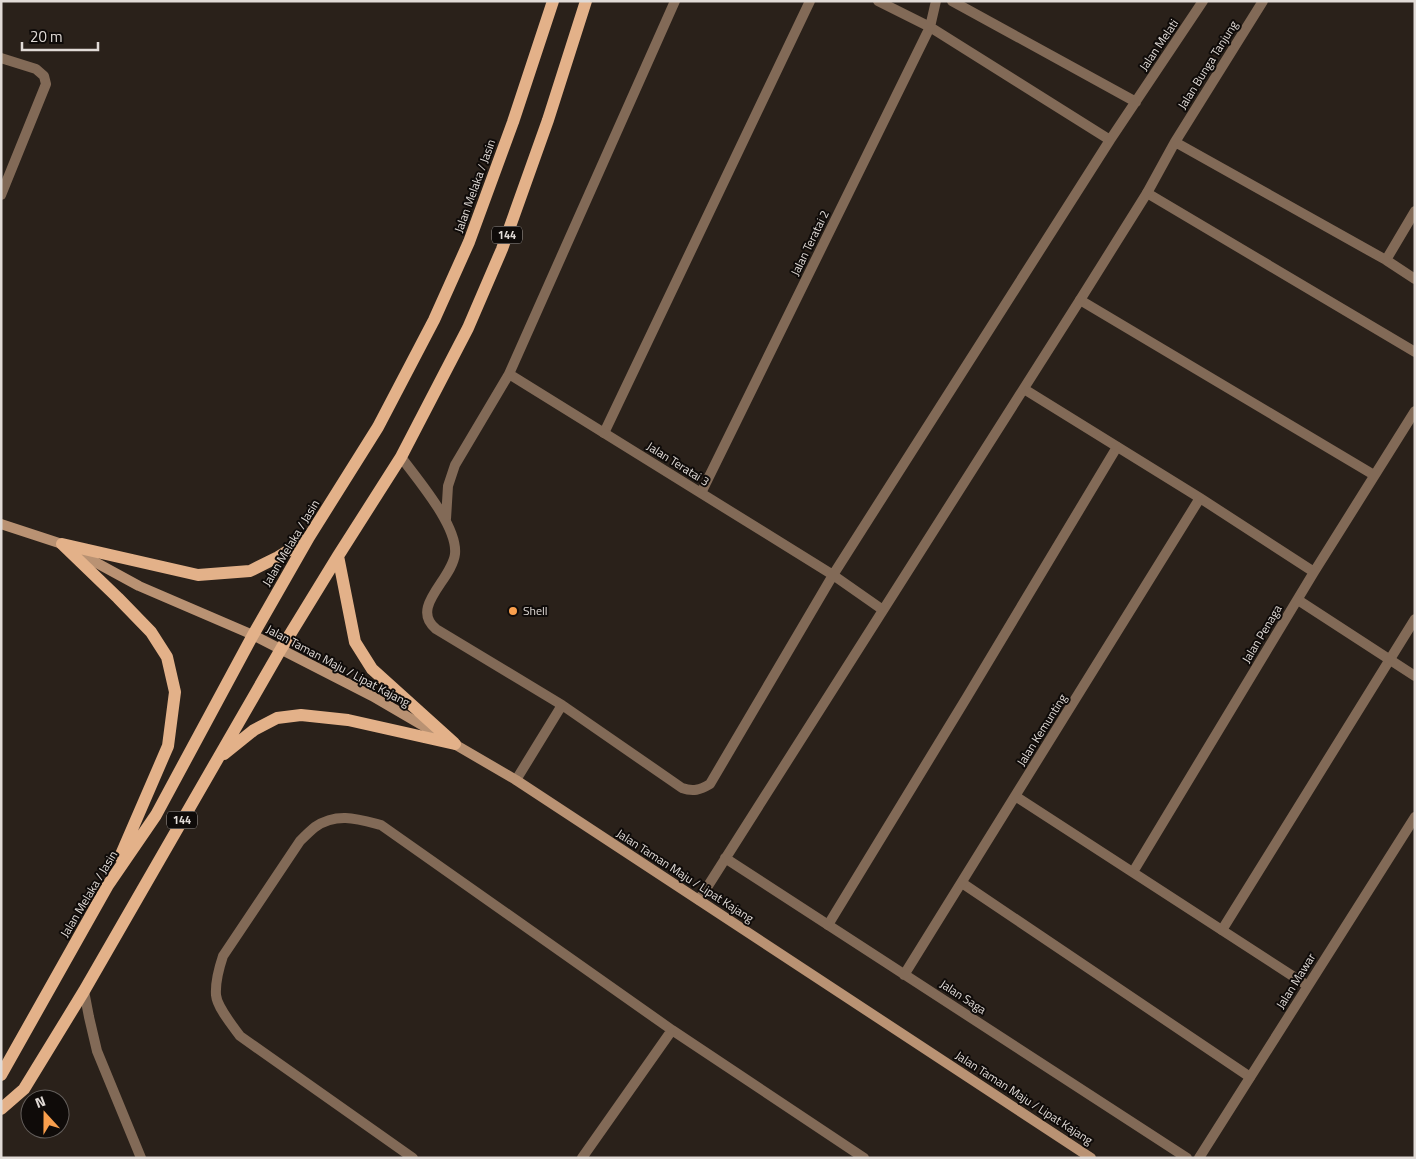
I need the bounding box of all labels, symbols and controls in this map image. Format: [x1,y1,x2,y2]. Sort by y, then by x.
street label: Jalan Melati [1134,15,1183,75]
street label: Jalan Bunga Tanjung [1173,17,1243,113]
scale bar [22,20,99,52]
text: 20 m [30,25,63,48]
street label: Jalan Melaka / Jasin [449,136,500,235]
street label: Jalan Teratai 2 [785,207,834,279]
road number: 144 [492,226,522,244]
street label: Jalan Teratai 3 [643,437,713,490]
street label: Jalan Melaka / Jasin [257,496,324,590]
place label: Shell [523,601,548,620]
street label: Jalan Penaga [1237,601,1286,667]
marker: Shell [507,605,519,617]
street label: Jalan Taman Maju / Lipat Kajang [263,619,414,712]
street label: Jalan Kemunting [1012,690,1071,770]
road number: 144 [167,812,197,828]
street label: Jalan Taman Maju / Lipat Kajang [613,824,758,927]
street label: Jalan Melaka / Jasin [55,847,122,941]
street label: Jalan Mawar [1271,949,1320,1012]
street label: Jalan Saga [936,974,990,1019]
street label: Jalan Taman Maju / Lipat Kajang [952,1046,1097,1149]
north arrow [20,1089,70,1139]
text: N [32,1090,48,1113]

